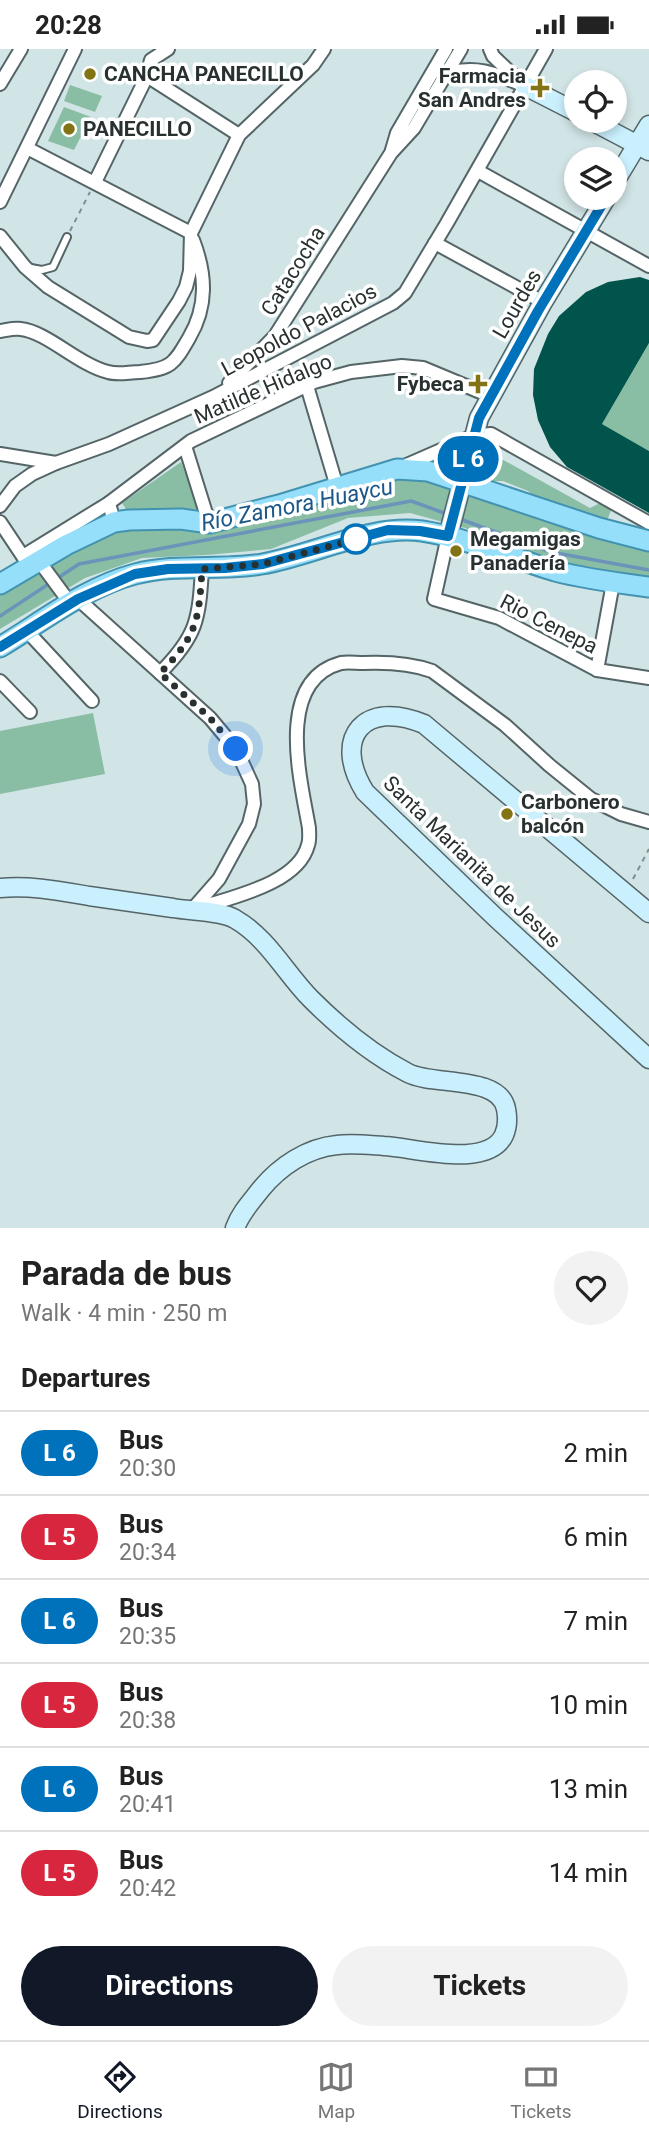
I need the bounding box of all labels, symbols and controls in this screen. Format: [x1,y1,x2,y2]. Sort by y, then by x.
text: 20:28 [35,10,102,40]
place label: CANCHA PANECILLO [104,62,304,86]
place label: Farmacia San Andres [418,64,526,112]
marker: CANCHA PANECILLO [82,66,98,82]
map controls [564,70,627,210]
button: locate [564,70,627,133]
marker: Farmacia San Andres [532,80,548,96]
place label: PANECILLO [83,117,192,141]
marker: PANECILLO [61,121,77,137]
button: layers [564,147,627,210]
street label: Catacocha [256,222,330,320]
street label: Lourdes [488,265,546,343]
street label: Leopoldo Palacios [217,279,381,381]
street label: Matilde Hidalgo [191,349,335,429]
place label: Fybeca [397,372,464,396]
marker: Fybeca [470,376,486,392]
line badge: L 6 [428,436,508,482]
text: L 6 [452,445,484,473]
water label: Río Zamora Huaycu [199,473,395,537]
unlabelled marker [341,524,371,554]
place label: Megamigas Panadería [470,527,581,575]
marker: Megamigas Panadería [448,543,464,559]
street label: Rio Cenepa [496,589,602,659]
your location [218,731,253,766]
street label: Santa Marianita de Jesus [379,771,565,953]
place label: Carbonero balcón [521,790,620,838]
marker: Carbonero balcón [499,806,515,822]
button: heart [554,1251,628,1325]
text: Parada de bus [21,1254,232,1293]
text: Walk · 4 min · 250 m [21,1300,227,1327]
text: Departures [21,1363,151,1393]
text: Bus [119,1425,164,1455]
text: 2 min [563,1438,628,1468]
text: L 6 [43,1439,76,1467]
text: 20:30 [119,1455,176,1482]
text: Bus [119,1509,164,1539]
text: 6 min [563,1522,628,1552]
text: L 5 [43,1523,76,1551]
text: 20:34 [119,1539,176,1566]
text: Bus [119,1593,164,1623]
text: 7 min [563,1606,628,1636]
text: L 6 [43,1607,76,1635]
text: 20:35 [119,1623,176,1650]
text: Bus [119,1677,164,1707]
text: 10 min [549,1690,628,1720]
text: L 5 [43,1691,76,1719]
text: 20:38 [119,1707,176,1734]
text: Bus [119,1761,164,1791]
text: 13 min [549,1774,628,1804]
text: L 6 [43,1775,76,1803]
text: 20:41 [119,1791,176,1818]
text: Bus [119,1845,164,1875]
text: 14 min [549,1858,628,1888]
text: L 5 [43,1859,76,1887]
text: 20:42 [119,1875,176,1902]
button: Directions [21,1946,318,2026]
button: Tickets [332,1946,628,2026]
tab: Directions [77,2058,163,2123]
tab: Map [317,2058,355,2123]
tab: Tickets [510,2058,572,2123]

